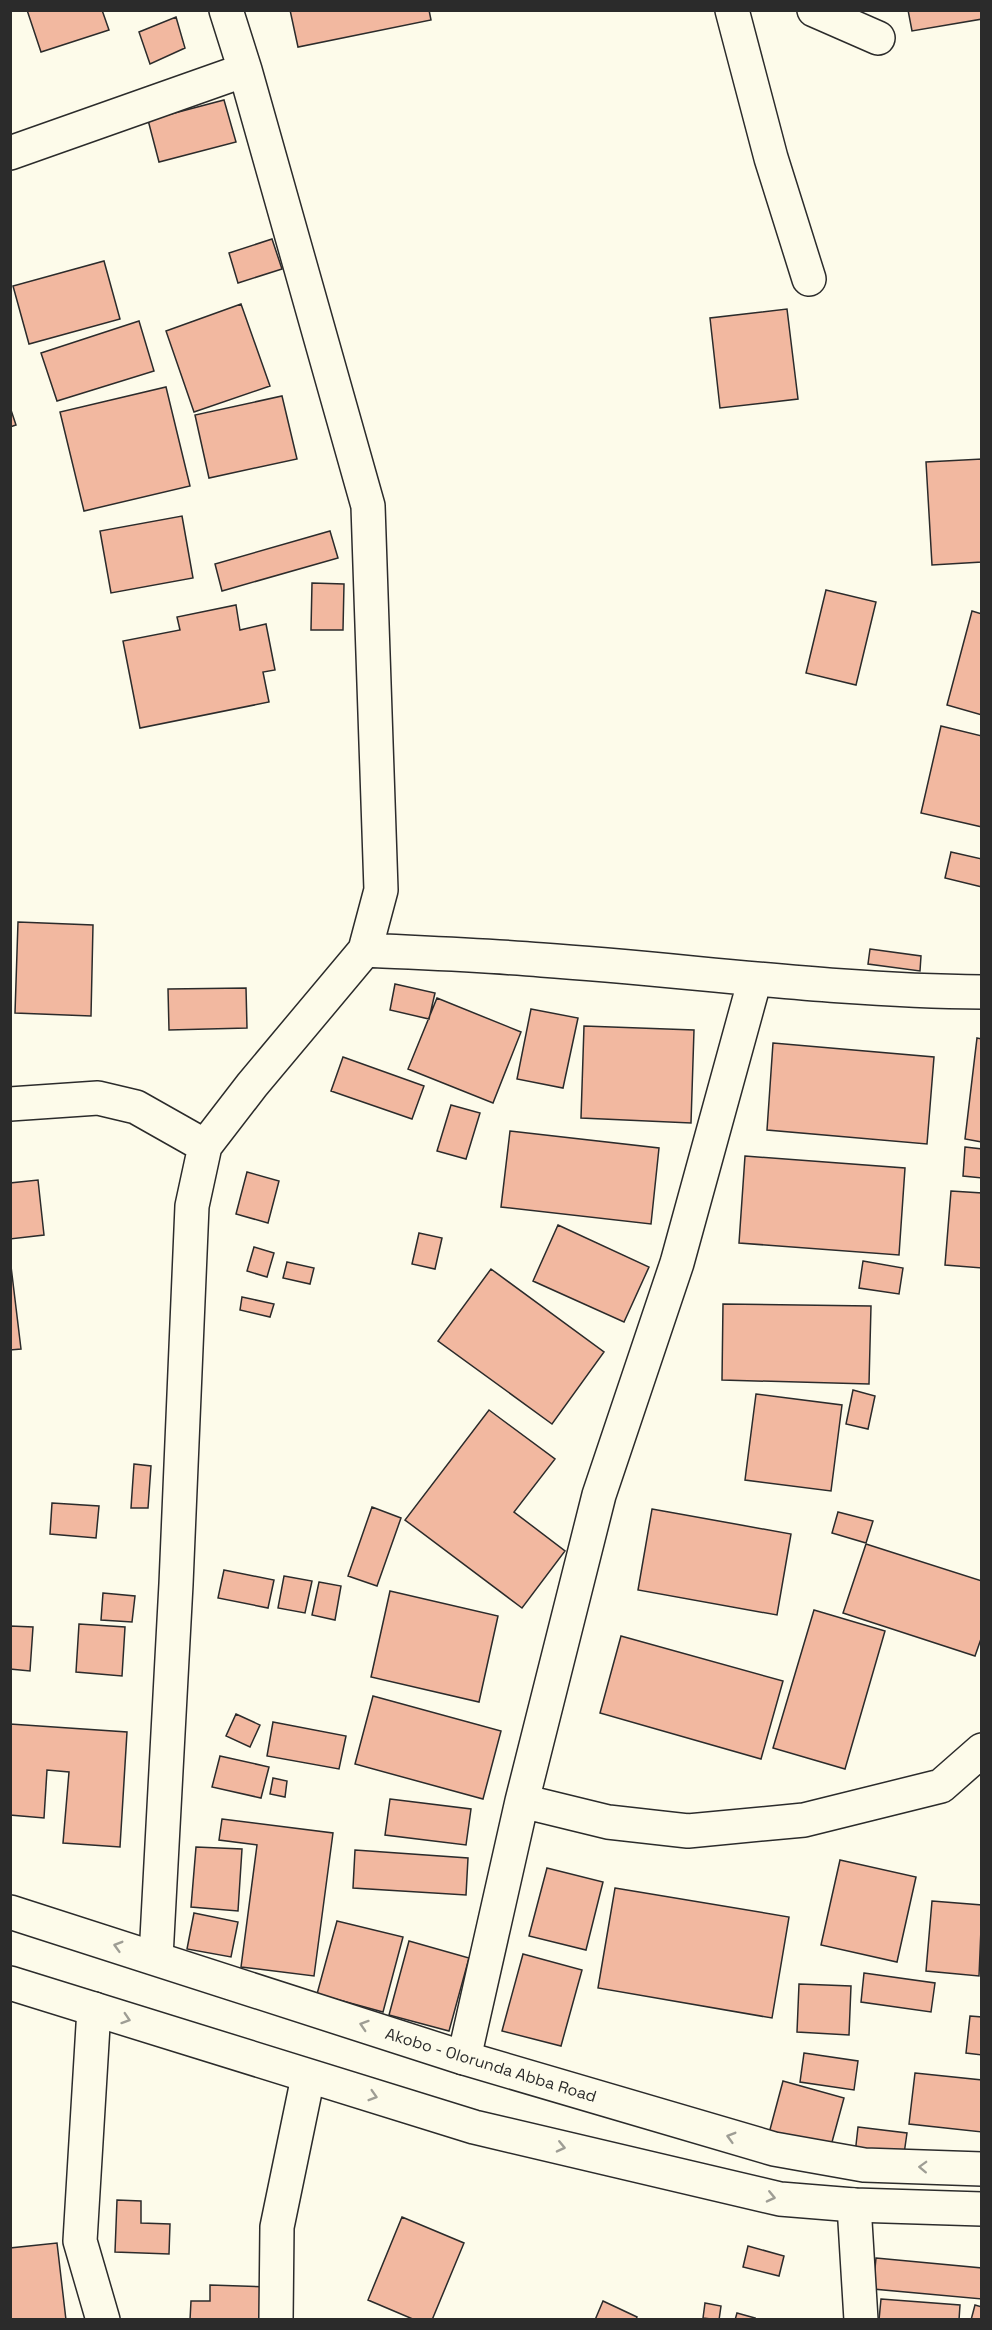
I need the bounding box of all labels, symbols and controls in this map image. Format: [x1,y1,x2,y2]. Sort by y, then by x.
one-way arrow [113,1941,124,1953]
one-way arrow [120,2012,131,2024]
one-way arrow [359,2020,370,2032]
street label: Akobo - Olorunda Abba Road [383,2023,599,2107]
one-way arrow [367,2089,378,2101]
one-way arrow [726,2132,737,2144]
one-way arrow [556,2140,566,2153]
one-way arrow [919,2161,928,2173]
one-way arrow [766,2190,776,2203]

